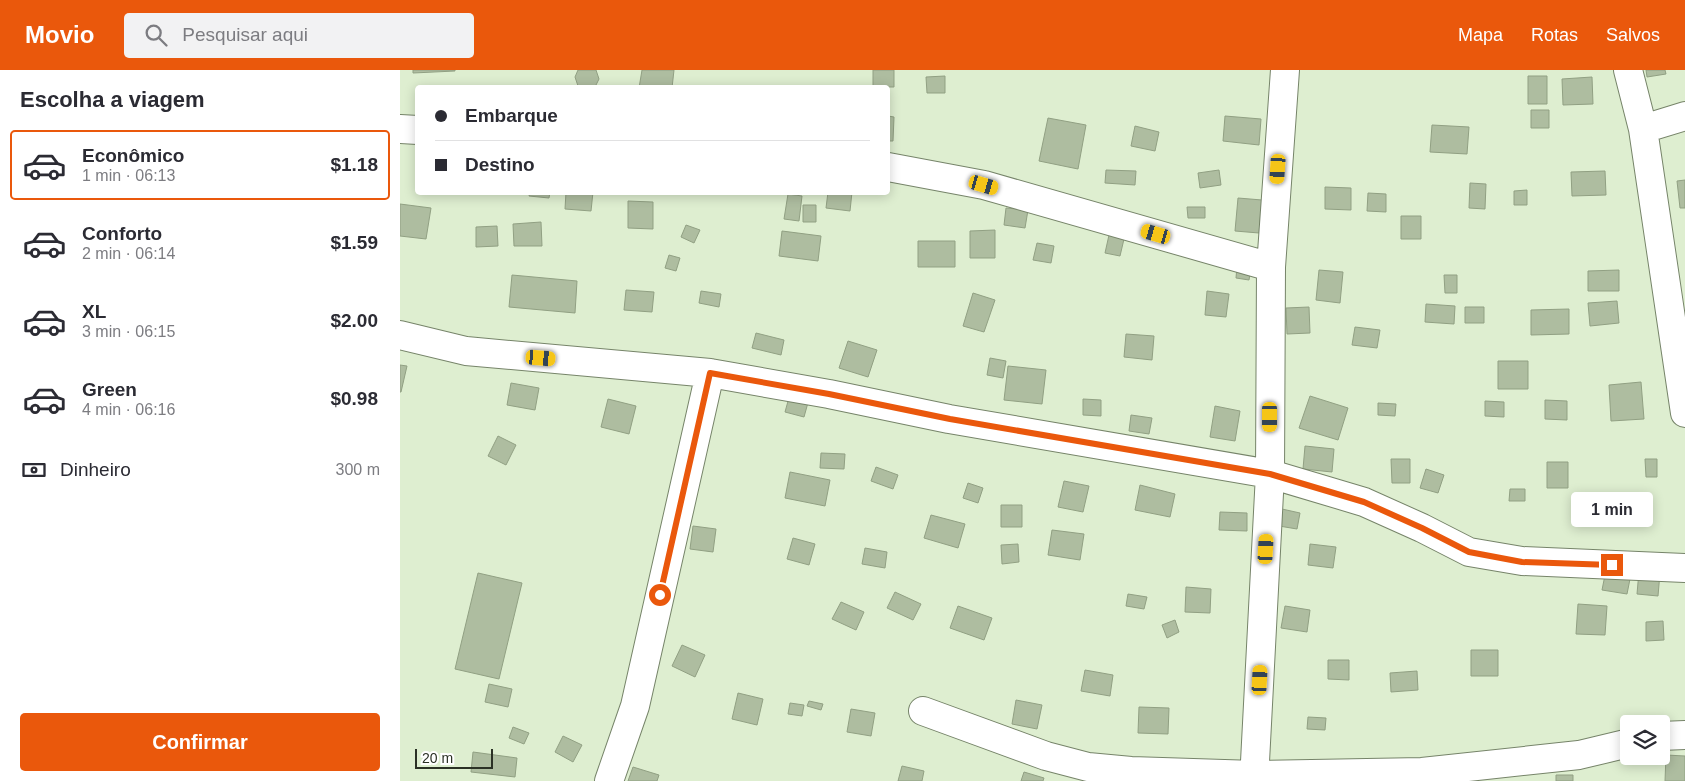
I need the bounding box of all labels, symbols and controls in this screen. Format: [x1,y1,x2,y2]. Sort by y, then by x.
search box [124,13,474,58]
text: Movio [25,21,94,48]
icon: search [142,21,170,49]
text: Pesquisar aqui [182,24,308,45]
text: Mapa [1458,25,1503,45]
text: Rotas [1531,25,1578,45]
text: Salvos [1606,25,1660,45]
text: Escolha a viagem [20,87,205,112]
text: Embarque [465,105,558,126]
icon: car [22,143,67,188]
text: Econômico [82,145,184,166]
text: $1.18 [330,154,378,175]
text: Destino [465,154,535,175]
car [1269,154,1286,184]
text: 1 min · 06:13 [82,167,175,184]
car [967,174,1000,196]
icon: car [22,221,67,266]
text: Conforto [82,223,162,244]
car [1139,223,1172,245]
text: $1.59 [330,232,378,253]
text: 2 min · 06:14 [82,245,175,262]
icon: car [22,299,67,344]
text: XL [82,301,106,322]
text: $2.00 [330,310,378,331]
text: 3 min · 06:15 [82,323,175,340]
car [525,349,556,367]
icon: car [22,377,67,422]
text: Green [82,379,137,400]
text: $0.98 [330,388,378,409]
text: 4 min · 06:16 [82,401,175,418]
car [1262,402,1277,432]
icon: cash [20,456,48,484]
text: Dinheiro [60,459,131,480]
text: 300 m [336,461,380,478]
callout: 1 min [1571,492,1653,528]
text: 1 min [1591,501,1633,518]
car [1257,534,1274,564]
route end [1601,554,1623,576]
route start [649,584,671,606]
car [1251,665,1268,695]
button: Confirmar [20,713,380,771]
map controls [1620,715,1670,765]
button: layers [1620,715,1670,765]
scale bar [415,746,492,769]
text: 20 m [422,750,453,766]

